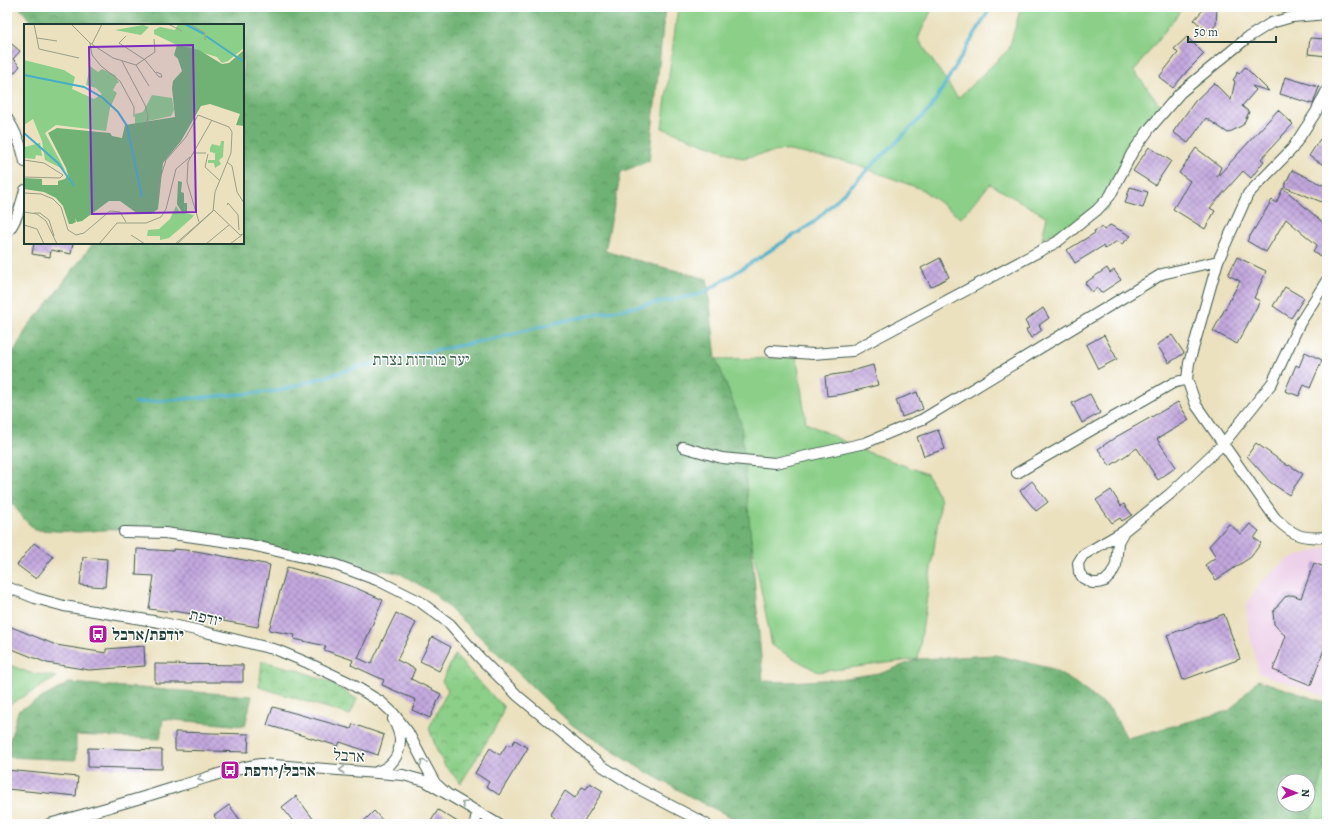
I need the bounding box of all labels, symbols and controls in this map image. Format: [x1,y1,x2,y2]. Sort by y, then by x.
scale bar [1188,18,1276,44]
inset map [24,24,244,244]
text: 50 m [1194,24,1218,40]
park label: יער מורדות נצרת [373,349,469,371]
street label: יודפת [187,604,224,632]
bus stop icon: יודפת/ארבל [87,623,109,645]
place label: יודפת/ארבל [112,624,184,646]
street label: ארבל [332,744,365,768]
bus stop icon: ארבל/יודפת [219,759,241,781]
one-way arrow [421,759,428,766]
place label: ארבל/יודפת [244,760,316,782]
one-way arrow [339,765,345,774]
north arrow [1276,773,1316,813]
one-way arrow [197,774,204,783]
text: N [1298,789,1313,797]
one-way arrow [461,801,468,809]

